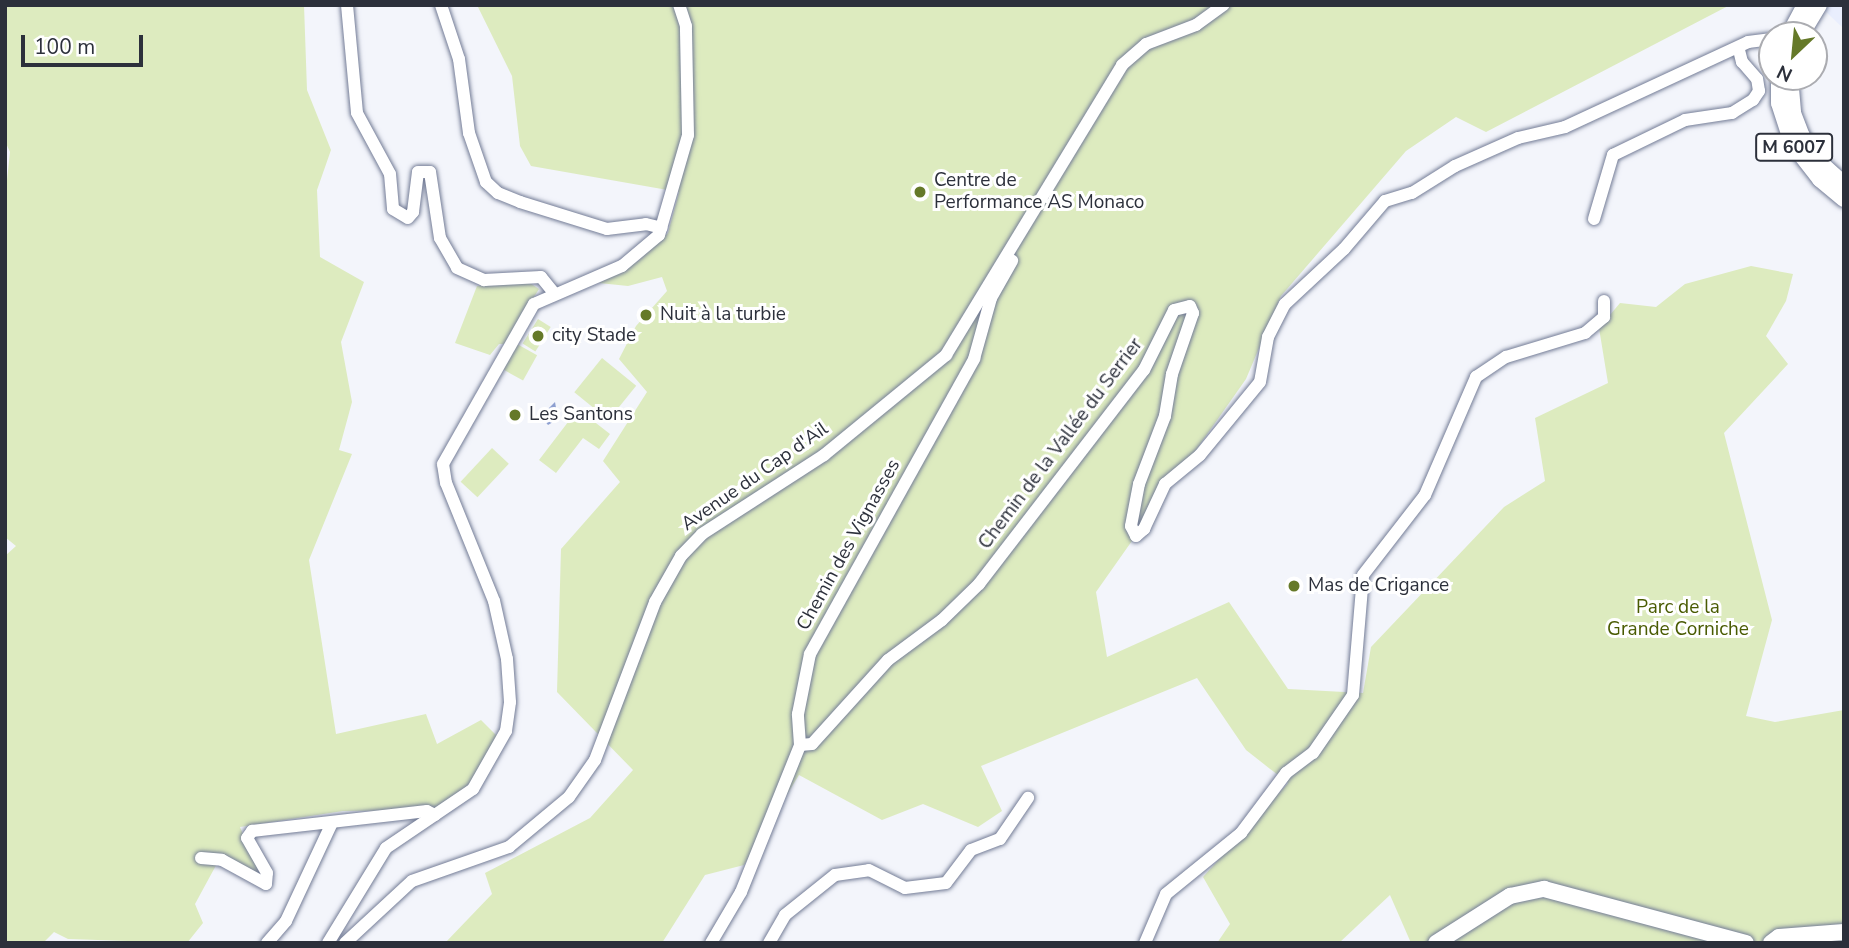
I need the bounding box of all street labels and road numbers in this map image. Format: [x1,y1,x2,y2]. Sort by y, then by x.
road number: M 6007 [1754,132,1834,162]
street label: Chemin de la Vallée du Serrier [974,334,1148,554]
street label: Avenue du Cap d'Ail [677,418,833,536]
street label: Chemin des Vignasses [792,455,906,635]

